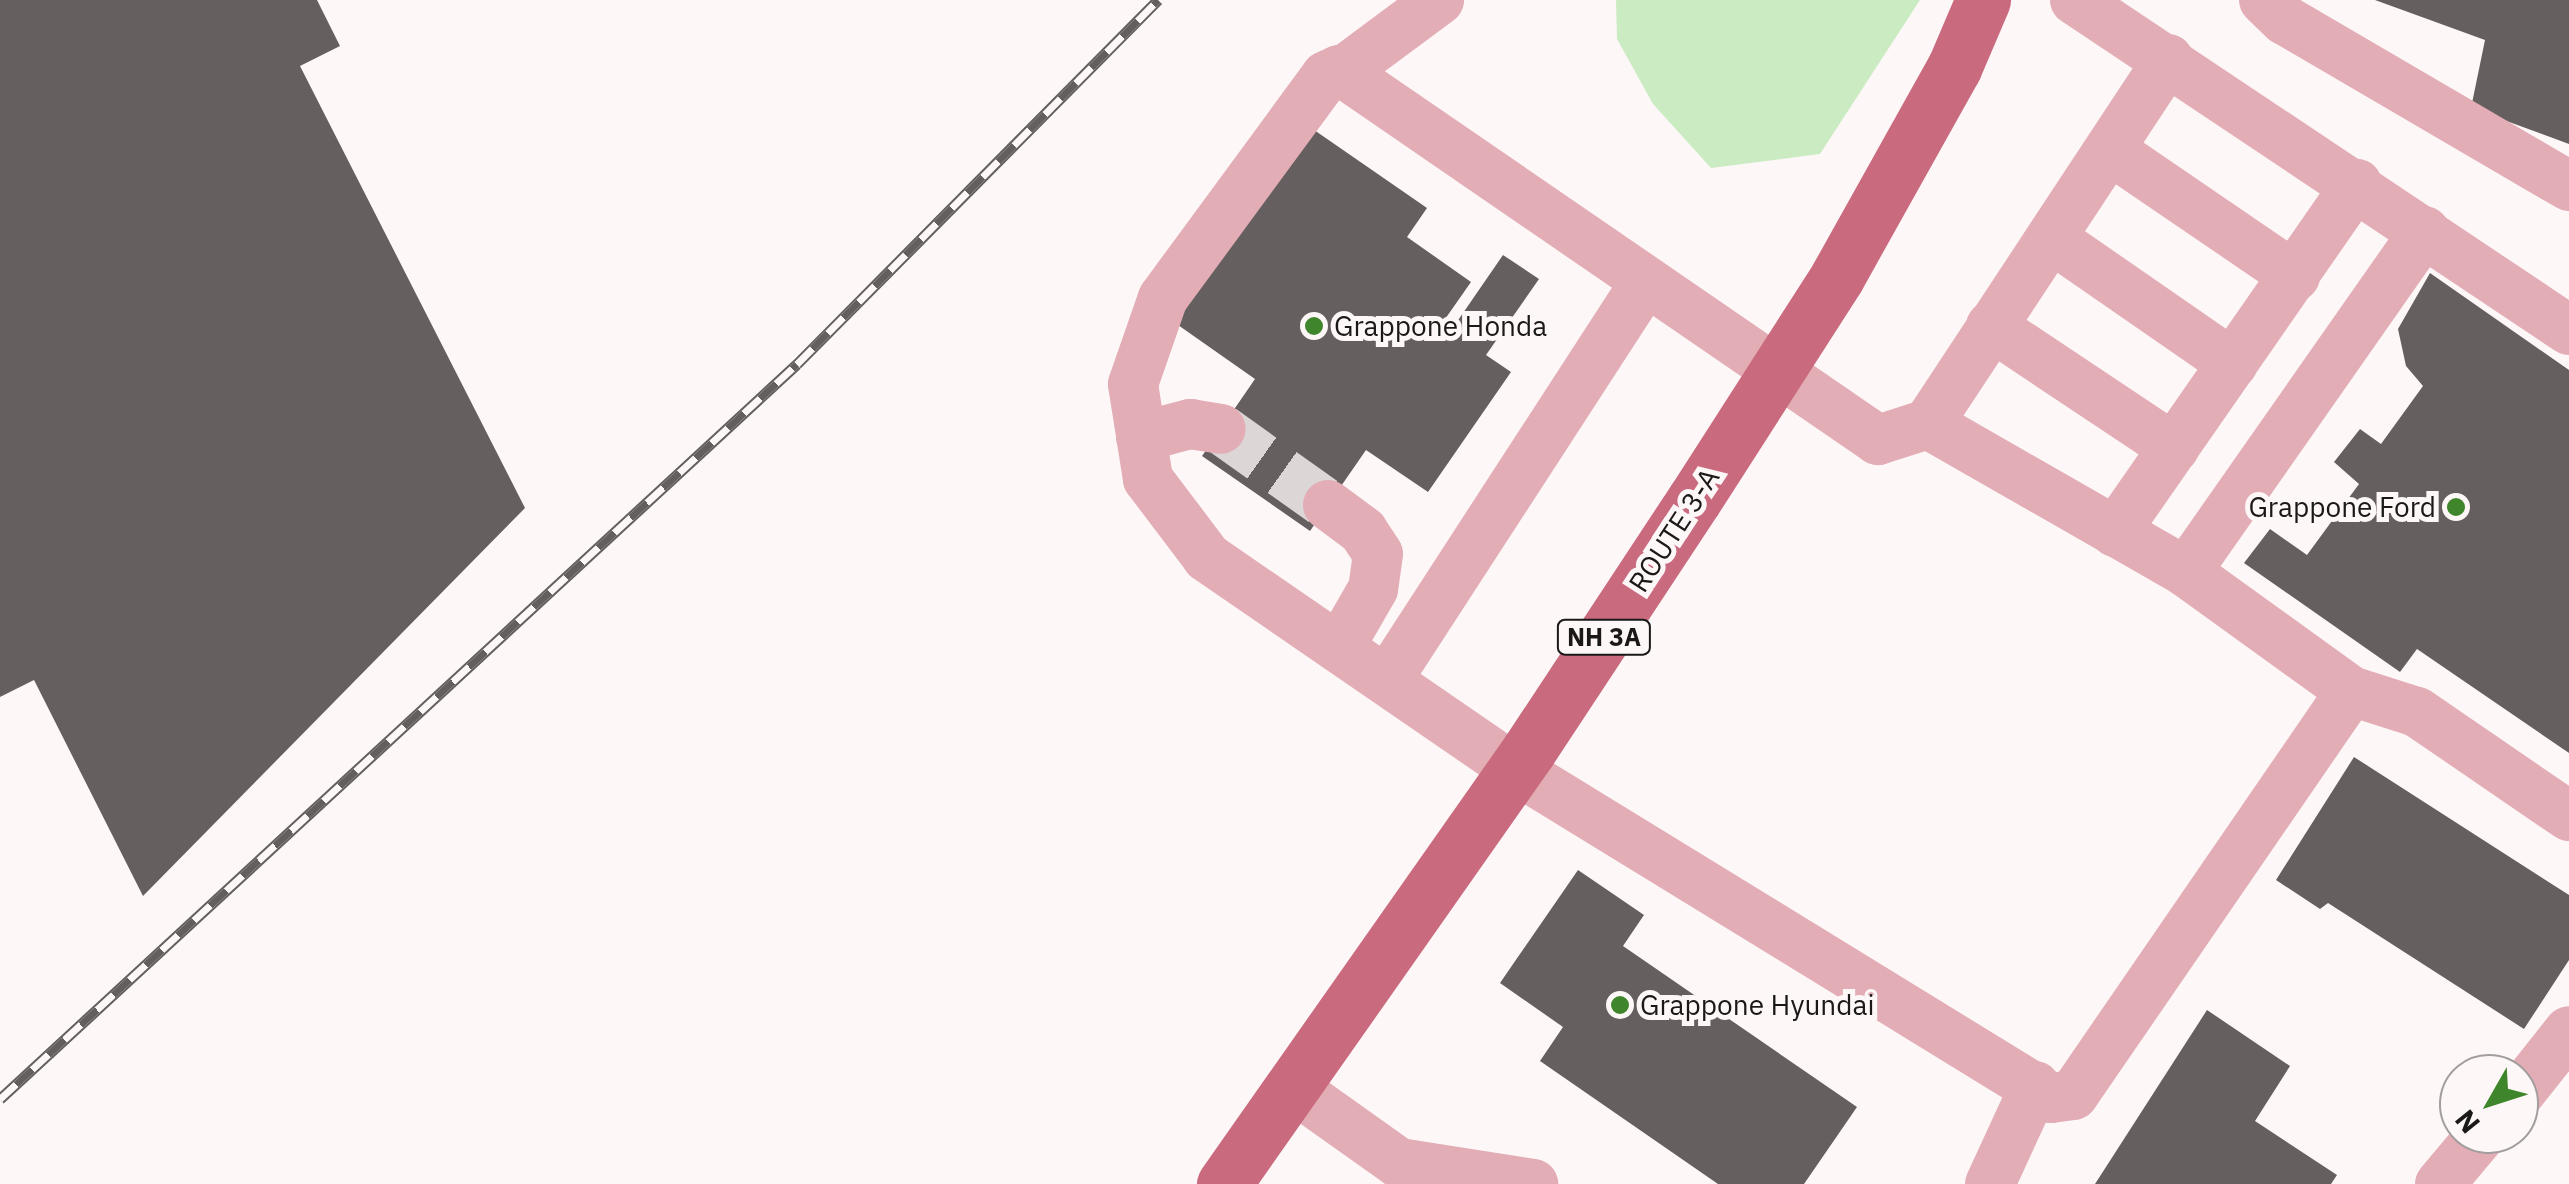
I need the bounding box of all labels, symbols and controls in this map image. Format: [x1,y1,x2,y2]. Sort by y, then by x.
place label: Grappone Honda [1334,309,1547,343]
marker: Grappone Honda [1303,315,1325,337]
street label: ROUTE 3-A [1622,462,1726,598]
place label: Grappone Ford [2248,490,2436,524]
marker: Grappone Ford [2445,496,2467,518]
road number: NH 3A [1556,617,1652,657]
place label: Grappone Hyundai [1640,988,1874,1022]
marker: Grappone Hyundai [1609,994,1631,1016]
north arrow [2439,1054,2539,1154]
text: N [2446,1102,2488,1141]

